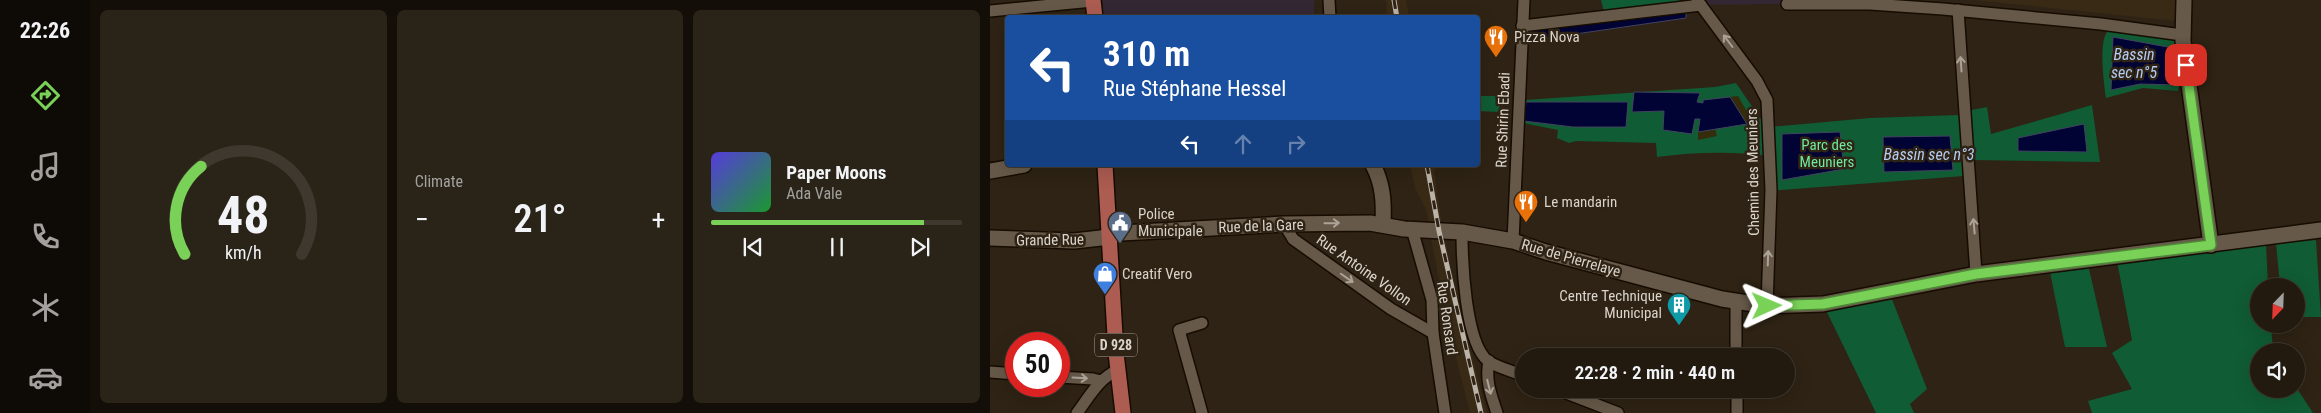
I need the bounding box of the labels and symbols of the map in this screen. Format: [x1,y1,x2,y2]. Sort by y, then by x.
restaurant icon: Pizza Nova [1483,24,1509,58]
place label: Pizza Nova [1514,28,1580,46]
one-way arrow [1723,34,1733,48]
pin [2165,44,2207,86]
water label: Bassin sec n°5 [2111,45,2157,82]
one-way arrow [1957,56,1966,72]
street label: Rue Shirin Ebadi [1492,72,1514,168]
street label: Chemin des Meuniers [1743,108,1763,236]
park label: Parc des Meuniers [1800,136,1855,171]
water label: Bassin sec n°3 [1884,145,1975,164]
restaurant icon: Le mandarin [1513,189,1539,223]
place label: Le mandarin [1544,193,1617,211]
place label: Police Municipale [1138,205,1203,240]
public building icon: Police Municipale [1107,210,1133,244]
street label: Rue de la Gare [1218,216,1304,236]
one-way arrow [1969,218,1978,234]
one-way arrow [1324,219,1340,228]
street label: Grande Rue [1016,230,1084,250]
street label: Rue Antoine Vollon [1313,231,1415,309]
street label: Rue de Pierrelaye [1519,235,1623,281]
one-way arrow [1764,250,1773,266]
shop icon: Creatif Vero [1092,261,1118,295]
place label: Creatif Vero [1122,265,1192,283]
one-way arrow [1340,273,1354,283]
north arrow [2250,278,2305,332]
position arrow [1740,279,1792,331]
street label: Rue Ronsard [1433,280,1461,356]
place label: Centre Technique Municipal [1559,287,1662,322]
building icon: Centre Technique Municipal [1666,292,1692,326]
speed limit sign: 50 [1005,332,1070,397]
road number: D 928 [1095,334,1137,356]
one-way arrow [1072,373,1088,382]
one-way arrow [1485,379,1495,395]

